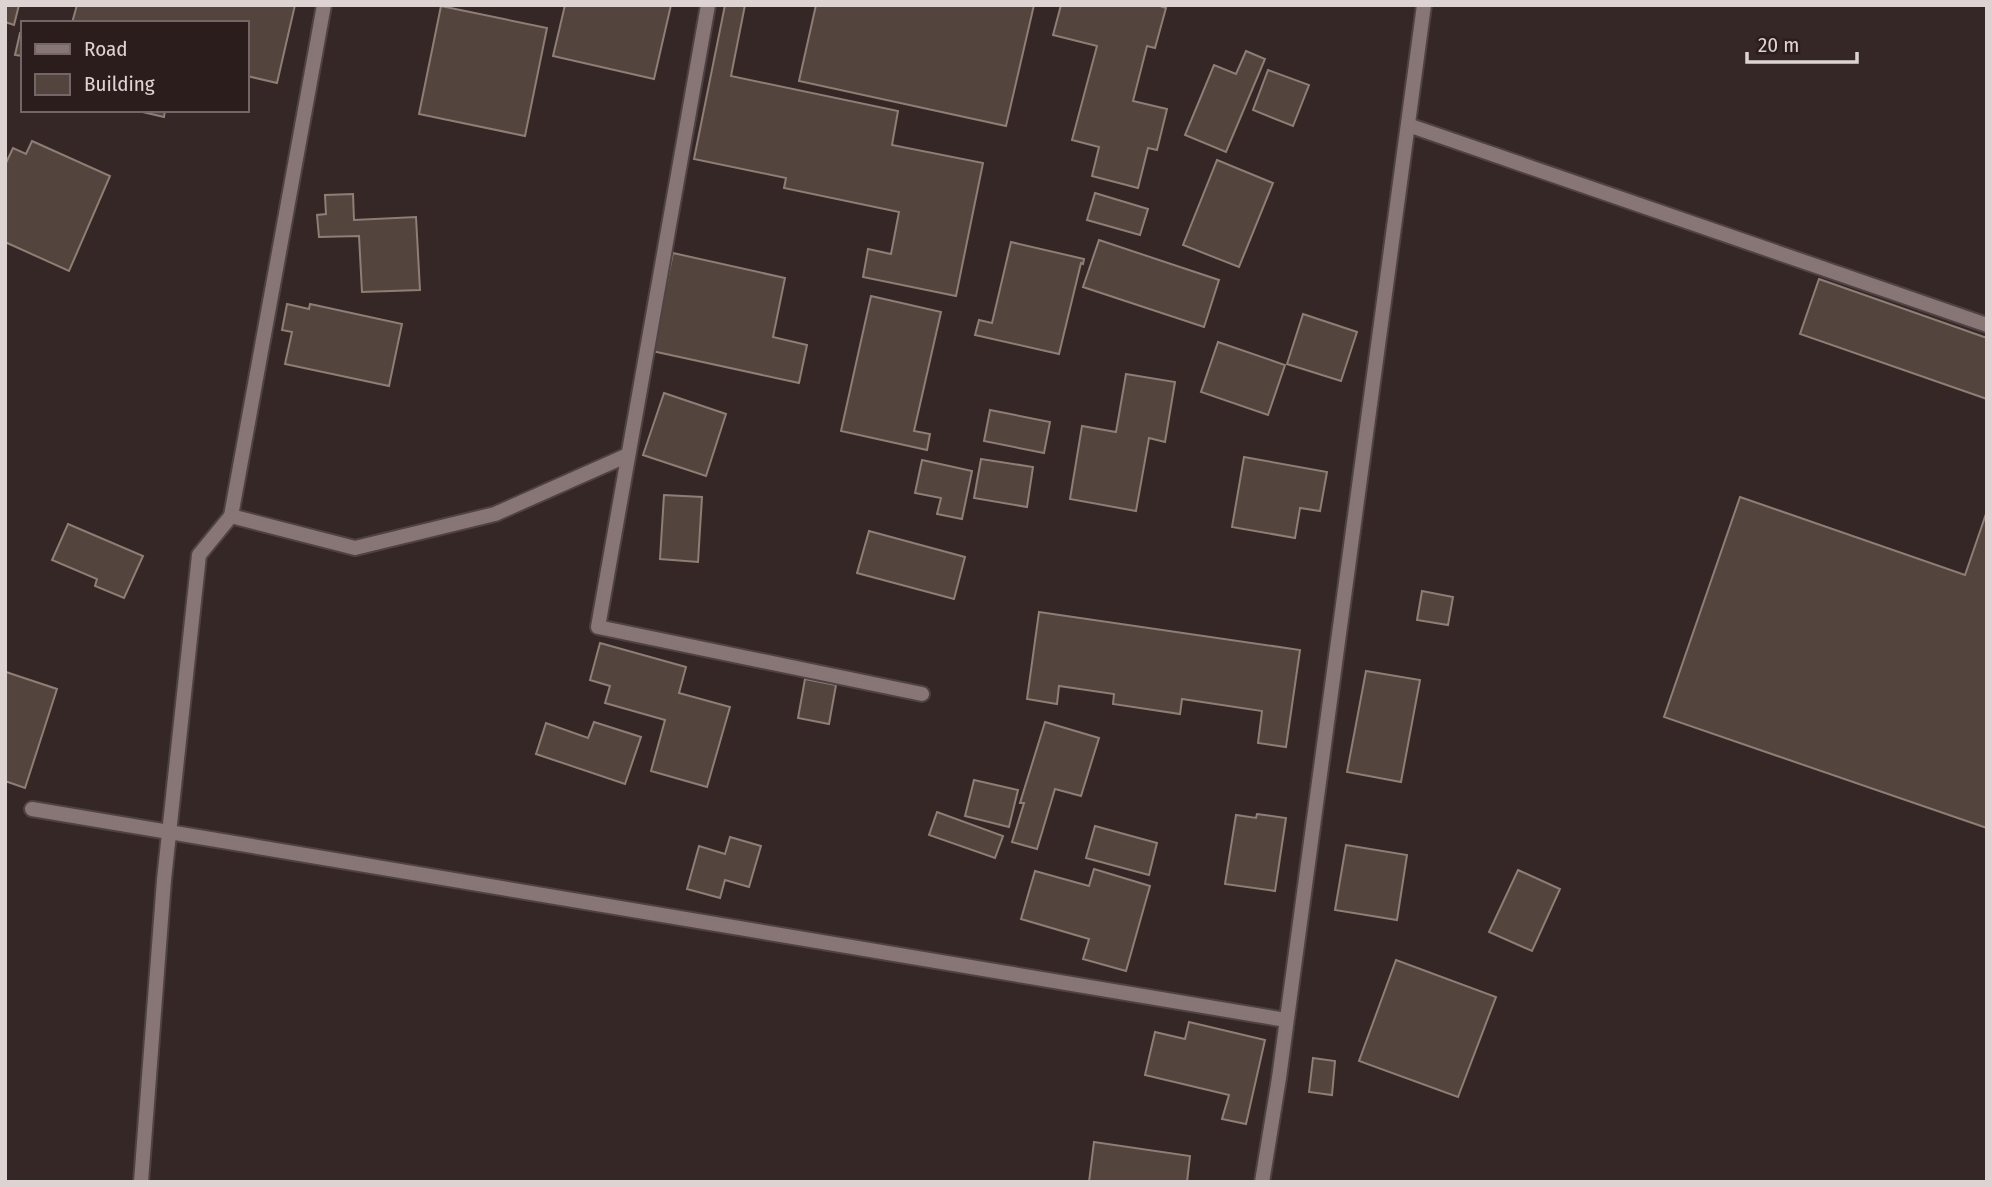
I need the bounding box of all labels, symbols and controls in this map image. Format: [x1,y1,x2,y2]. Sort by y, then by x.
legend [21,21,248,112]
scale bar [1747,21,1857,65]
text: 20 m [1758,32,1799,58]
text: Road [84,36,128,62]
text: Building [84,71,155,97]

